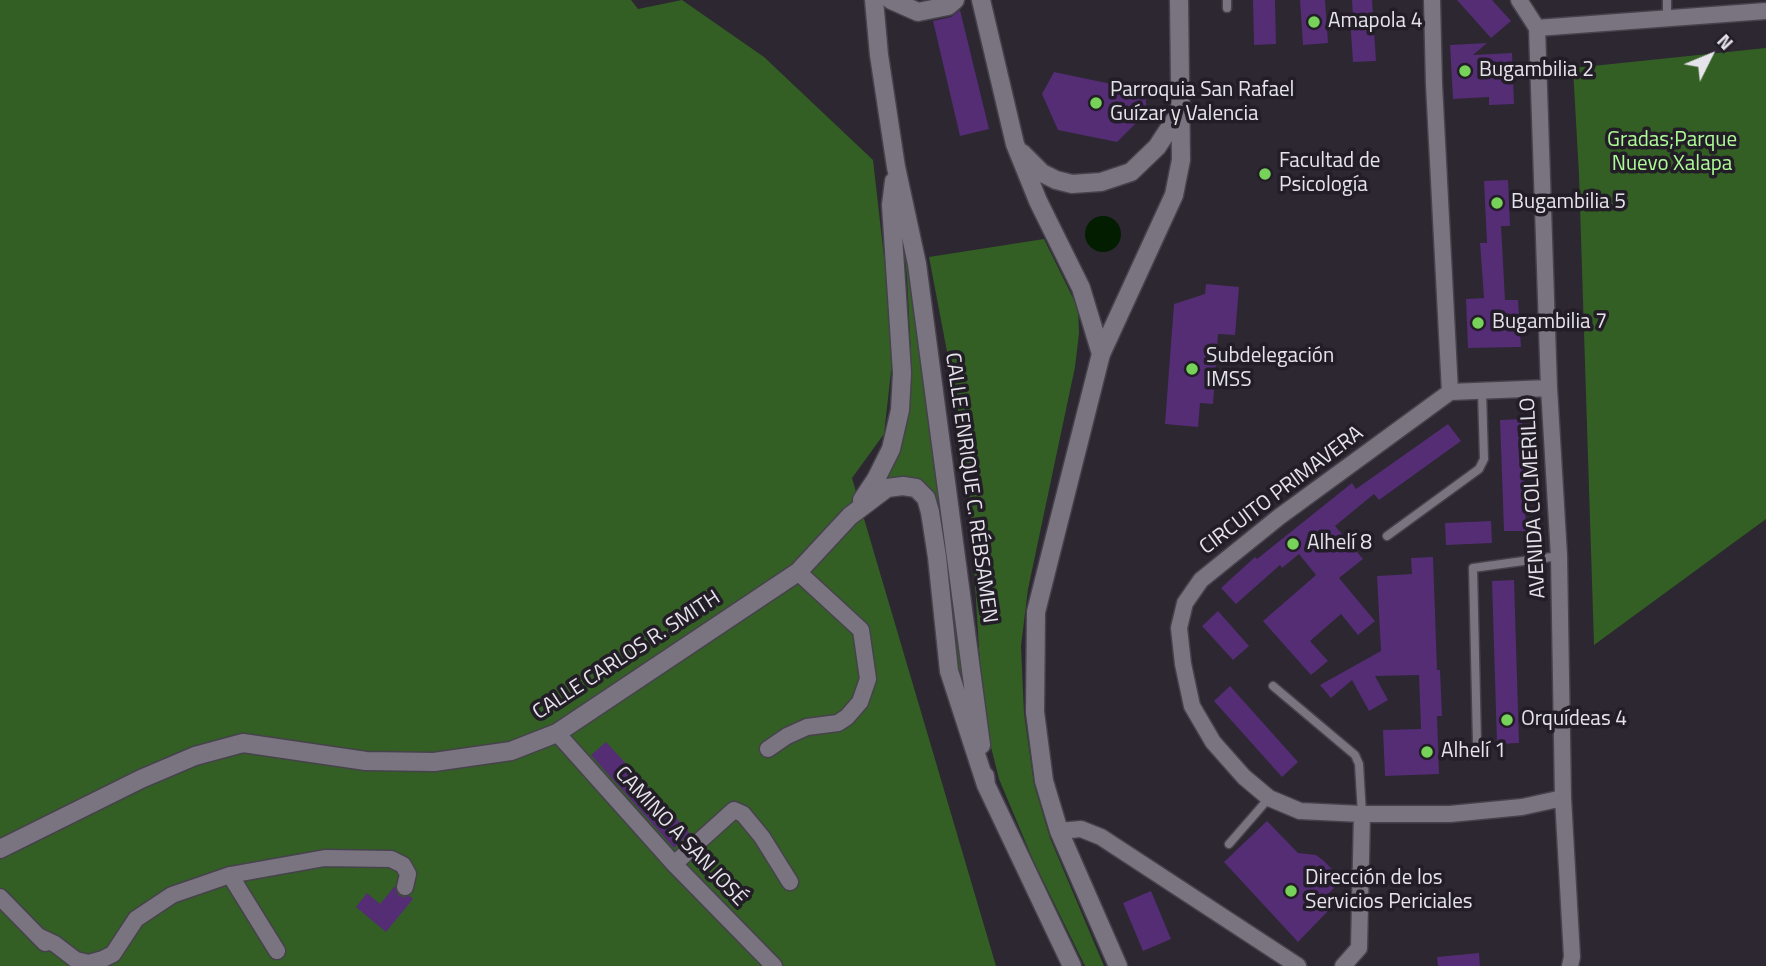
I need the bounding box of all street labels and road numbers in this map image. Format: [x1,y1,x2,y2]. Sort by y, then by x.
street label: CALLE ENRIQUE C. RÉBSAMEN [939,351,1001,625]
street label: AVENIDA COLMERILLO [1516,397,1552,599]
street label: CIRCUITO PRIMAVERA [1195,421,1369,561]
street label: CALLE CARLOS R. SMITH [529,586,725,726]
street label: CAMINO A SAN JOSÉ [609,762,751,912]

